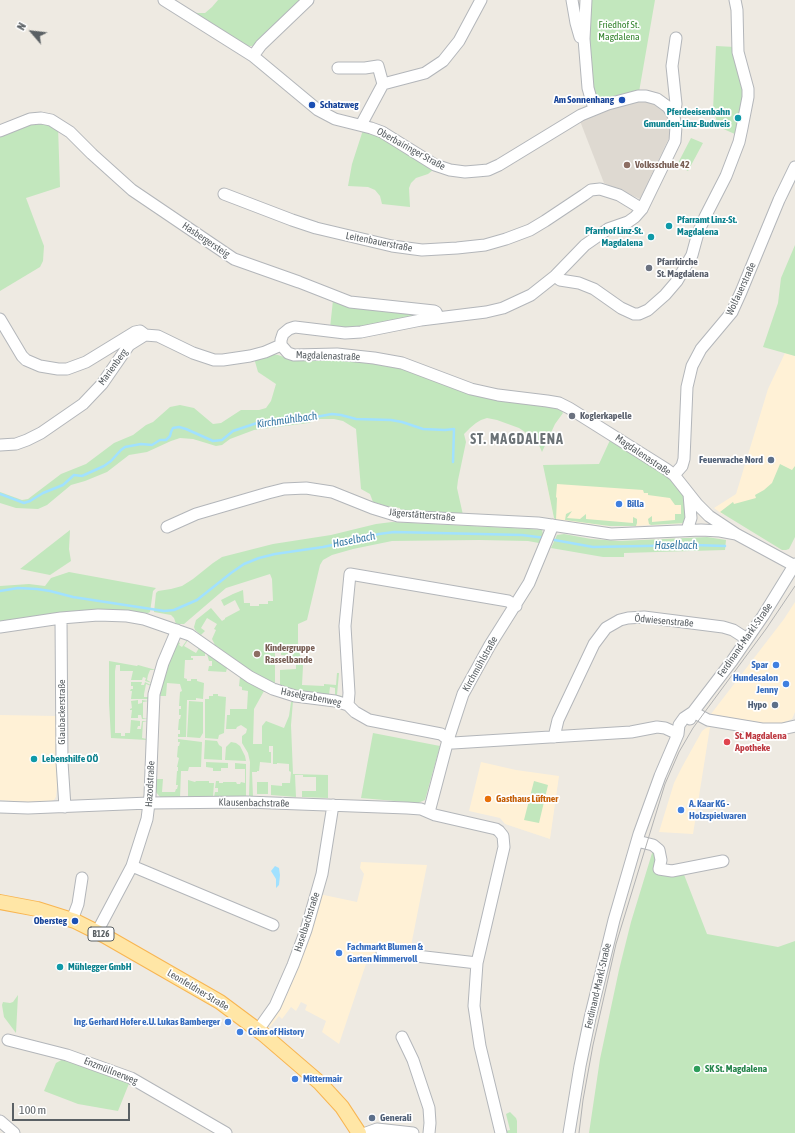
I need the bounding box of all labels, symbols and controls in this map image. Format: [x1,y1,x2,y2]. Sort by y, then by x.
north arrow [12,12,52,52]
park label: Friedhof St. Magdalena [598,19,640,42]
text: N [15,21,28,32]
place label: Am Sonnenhang [554,94,614,106]
marker: Am Sonnenhang [617,95,627,105]
place label: Schatzweg [320,99,359,111]
marker: Schatzweg [307,100,317,110]
place label: Pferdeeisenbahn Gmunden-Linz-Budweis [644,106,730,130]
marker: Pferdeeisenbahn Gmunden-Linz-Budweis [733,113,743,123]
street label: Oberbairinger Straße [375,125,447,173]
place label: Volksschule 42 [635,159,690,171]
marker: Volksschule 42 [622,160,632,170]
place label: Pfarramt Linz-St. Magdalena [677,214,737,238]
street label: Hasbergersteig [180,220,232,260]
marker: Pfarramt Linz-St. Magdalena [664,221,674,231]
place label: Pfarrhof Linz-St. Magdalena [585,225,643,248]
street label: Leitenbauerstraße [345,230,413,254]
marker: Pfarrhof Linz-St. Magdalena [646,232,656,242]
place label: Pfarrkirche St. Magdalena [657,256,709,280]
street label: Wolfauerstraße [724,261,758,317]
marker: Pfarrkirche St. Magdalena [644,263,654,273]
street label: Marienberg [96,346,130,388]
street label: Magdalenastraße [296,349,360,363]
water label: Kirchmühlbach [256,409,318,431]
place label: Koglerkapelle [580,410,632,422]
marker: Koglerkapelle [567,411,577,421]
district label: ST. MAGDALENA [470,432,564,448]
street label: Magdalenastraße [613,432,673,478]
place label: Feuerwache Nord [699,454,763,466]
marker: Feuerwache Nord [766,455,776,465]
place label: Billa [627,498,644,510]
marker: Billa [614,499,624,509]
street label: Jägerstätterstraße [388,506,456,524]
water label: Haselbach [332,529,376,551]
water label: Haselbach [654,539,698,553]
street label: Ferdinand-Markl-Straße [715,601,775,679]
street label: Ödwiesenstraße [634,612,694,630]
street label: Kirchmühlstraße [460,634,500,694]
place label: Kindergruppe Rasselbande [265,642,315,666]
marker: Kindergruppe Rasselbande [252,649,262,659]
place label: Spar [751,659,768,671]
marker: Spar [771,660,781,670]
place label: Hundesalon Jenny [733,672,778,696]
street label: Glaubackerstraße [56,679,68,745]
marker: Hundesalon Jenny [781,679,791,689]
street label: Haselgrabenweg [280,685,342,709]
place label: Hypo [748,699,767,711]
marker: Hypo [770,700,780,710]
place label: St. Magdalena Apotheke [735,730,787,754]
marker: St. Magdalena Apotheke [722,737,732,747]
place label: Lebenshilfe OÖ [42,753,98,765]
marker: Lebenshilfe OÖ [29,754,39,764]
street label: Hazodstraße [143,760,157,808]
place label: Gasthaus Lüftner [496,793,558,805]
marker: Gasthaus Lüftner [483,794,493,804]
street label: Klausenbachstraße [218,796,290,810]
place label: A. Kaar KG - Holzspielwaren [689,798,746,822]
marker: A. Kaar KG - Holzspielwaren [676,805,686,815]
street label: Haselbachstraße [292,891,322,953]
place label: Obersteg [34,915,67,927]
marker: Obersteg [70,916,80,926]
road number: B126 [88,927,114,941]
place label: Fachmarkt Blumen & Garten Nimmervoll [347,941,423,964]
street label: Ferdinand-Markl-Straße [582,942,614,1030]
marker: Fachmarkt Blumen & Garten Nimmervoll [334,948,344,958]
place label: Mühlegger GmbH [68,961,132,973]
marker: Mühlegger GmbH [55,962,65,972]
street label: Leonfeldner Straße [165,967,231,1013]
place label: Ing. Gerhard Hofer e.U. Lukas Bamberger [74,1016,220,1028]
marker: Ing. Gerhard Hofer e.U. Lukas Bamberger [223,1017,233,1027]
place label: Coins of History [248,1026,304,1038]
marker: Coins of History [235,1027,245,1037]
street label: Enzmüllnerweg [82,1055,140,1087]
place label: SK St. Magdalena [705,1063,767,1075]
marker: SK St. Magdalena [692,1064,702,1074]
place label: Mittermair [303,1073,342,1085]
marker: Mittermair [290,1074,300,1084]
scale bar [14,1095,132,1121]
text: 100 m [19,1103,46,1117]
place label: Generali [380,1112,412,1124]
marker: Generali [367,1113,377,1123]

